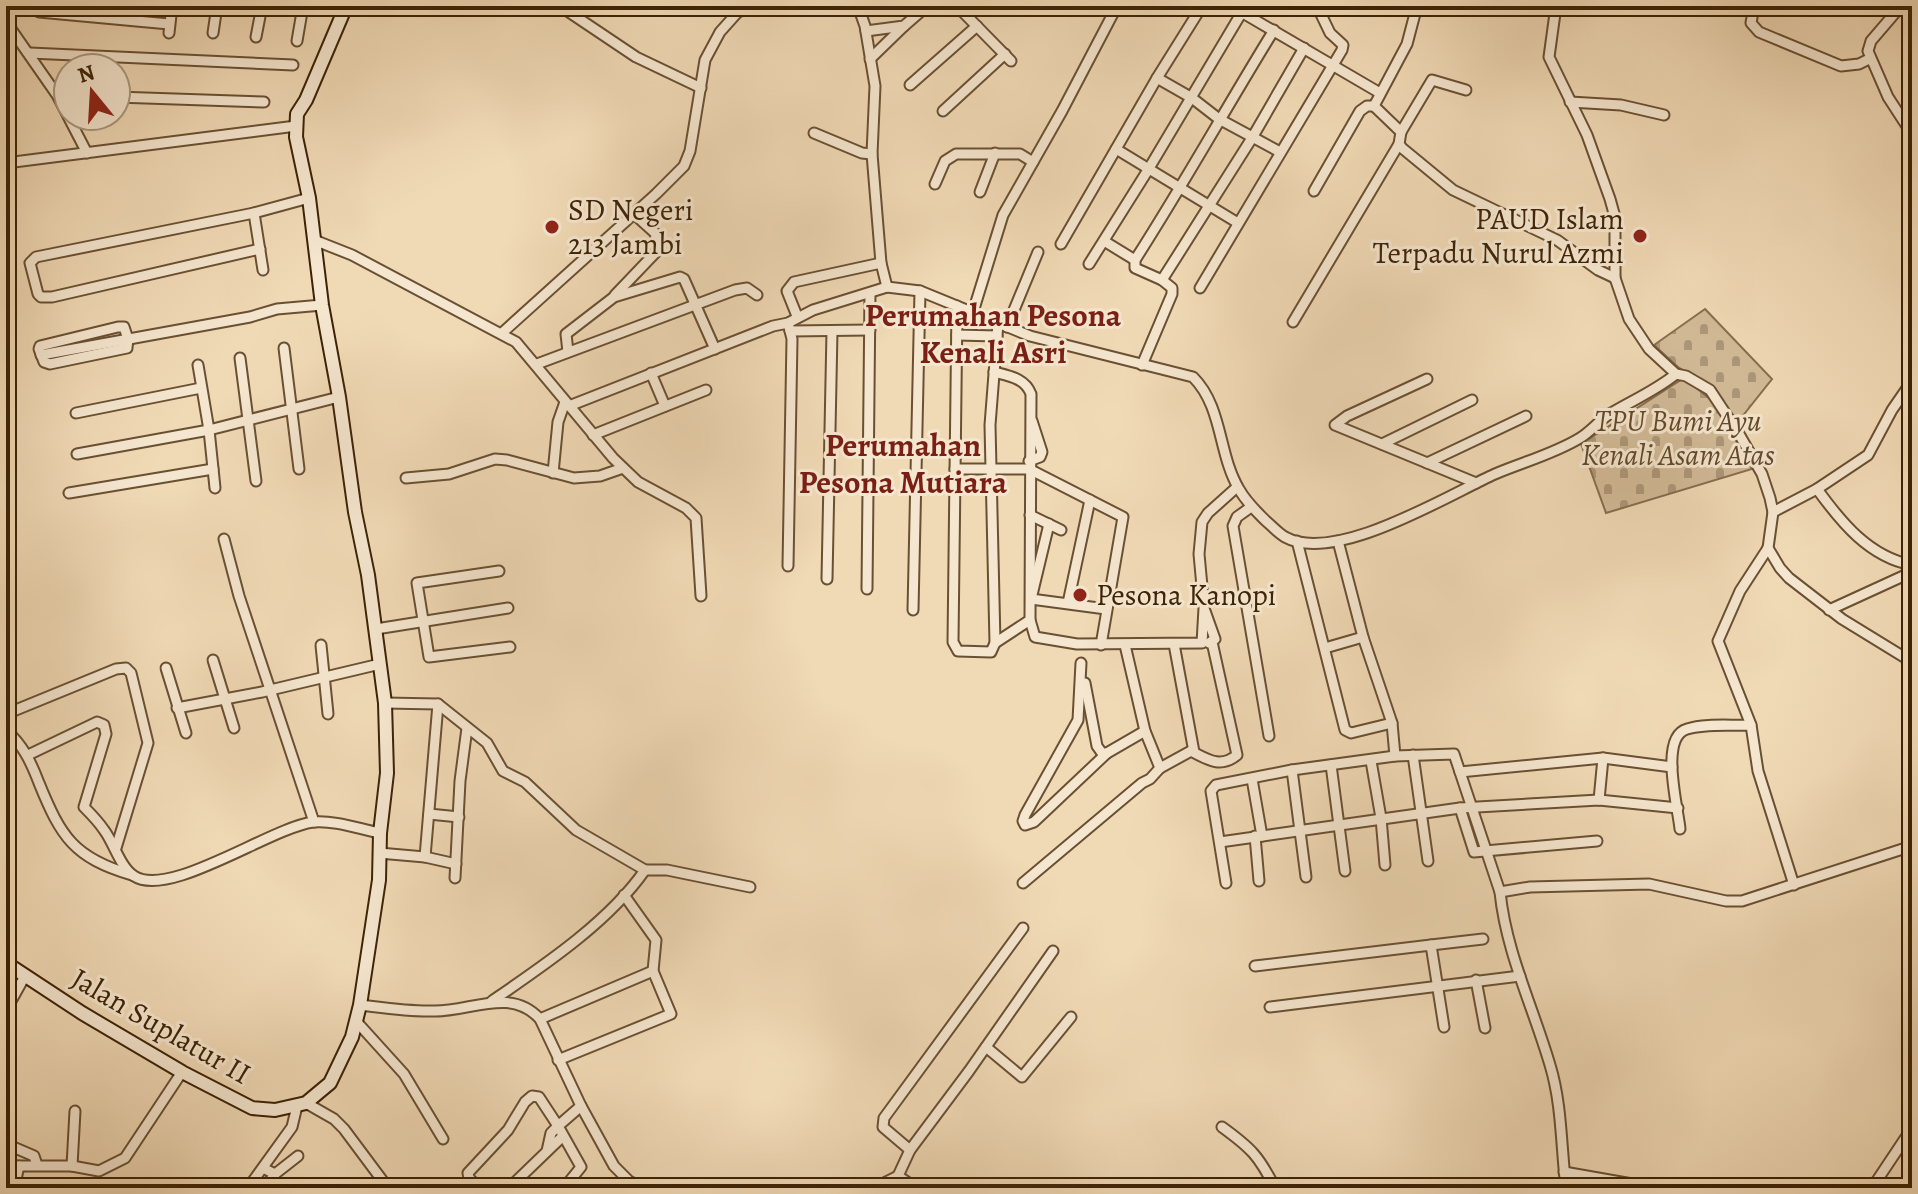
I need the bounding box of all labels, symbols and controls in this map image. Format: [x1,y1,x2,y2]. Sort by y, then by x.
north arrow [52,52,132,132]
text: N [74,57,98,91]
place label: SD Negeri 213 Jambi [568,190,693,264]
place label: PAUD Islam Terpadu Nurul Azmi [1373,199,1624,273]
marker: SD Negeri 213 Jambi [543,218,561,236]
marker: PAUD Islam Terpadu Nurul Azmi [1631,227,1649,245]
district label: Perumahan Pesona Kenali Asri [865,293,1122,374]
park label: TPU Bumi Ayu Kenali Asam Atas [1581,401,1775,475]
district label: Perumahan Pesona Mutiara [799,423,1008,504]
place label: Pesona Kanopi [1096,575,1276,615]
marker: Pesona Kanopi [1071,586,1089,604]
street label: Jalan Suplatur II [64,958,258,1094]

